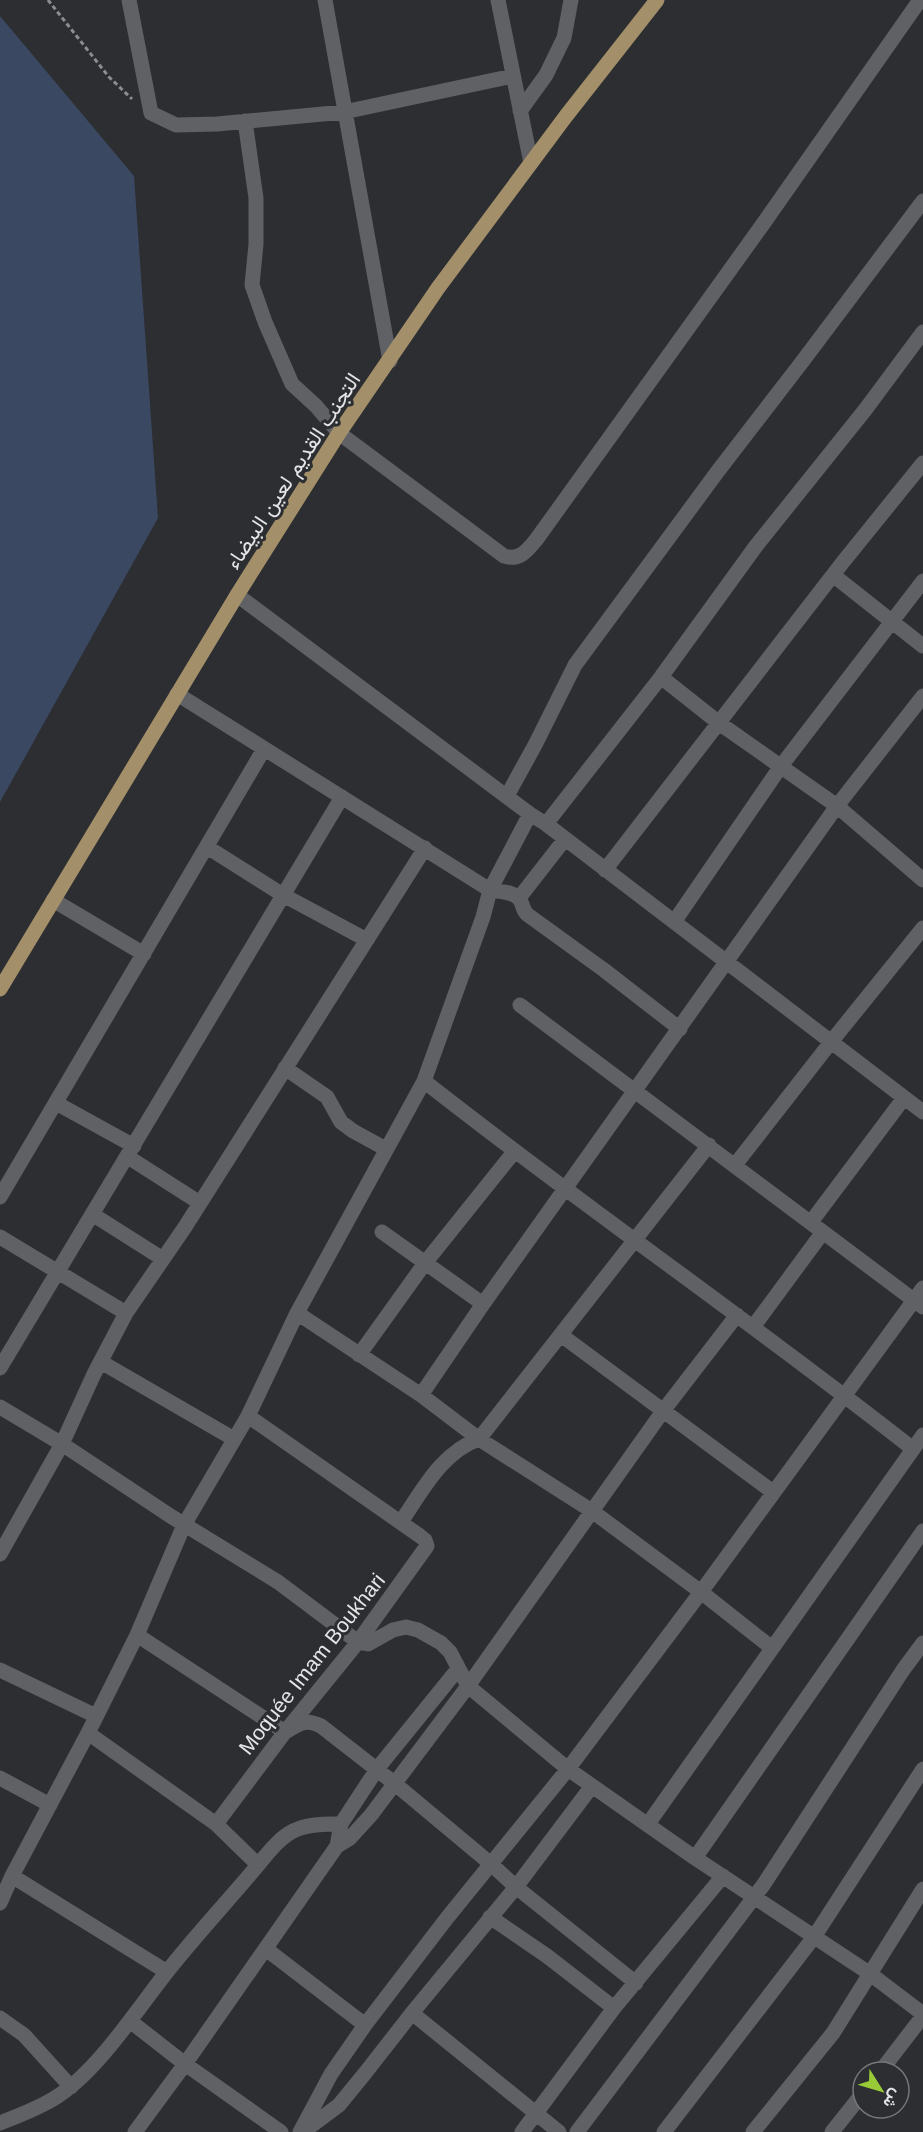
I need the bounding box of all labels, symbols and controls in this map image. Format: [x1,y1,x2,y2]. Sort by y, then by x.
street label: التجنب القديم لعين البيضاء [221,369,367,575]
street label: Moquée Imam Boukhari [234,1569,389,1759]
north arrow [851,2060,911,2120]
text: ش [879,2085,905,2112]

